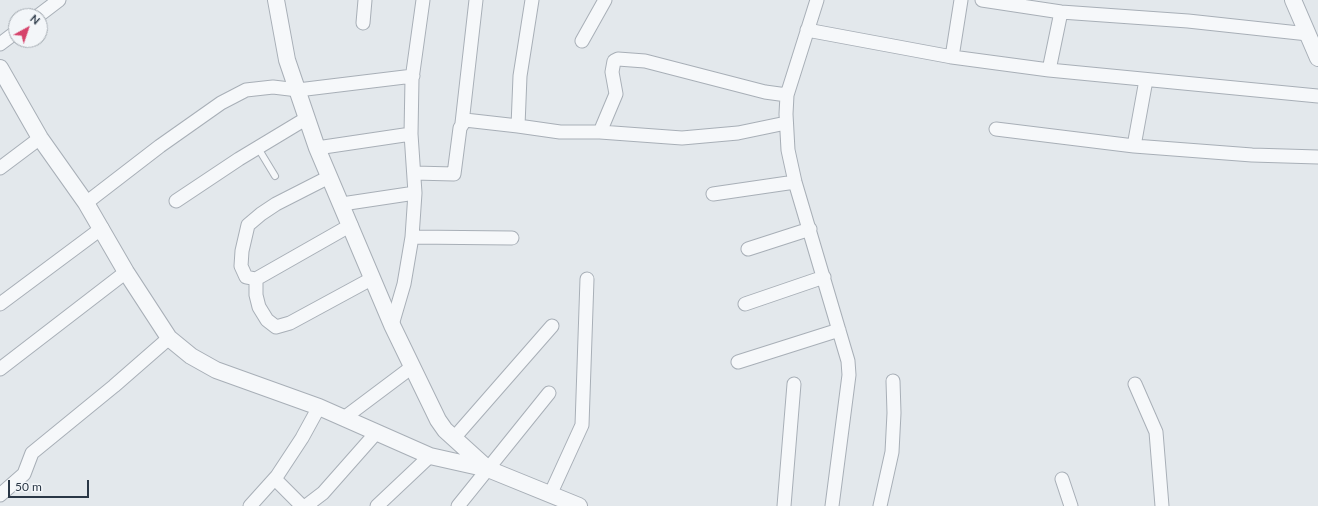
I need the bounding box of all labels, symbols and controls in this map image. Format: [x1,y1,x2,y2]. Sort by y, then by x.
north arrow [8,8,48,48]
text: N [28,11,43,27]
scale bar [10,472,91,498]
text: 50 m [15,479,42,494]

